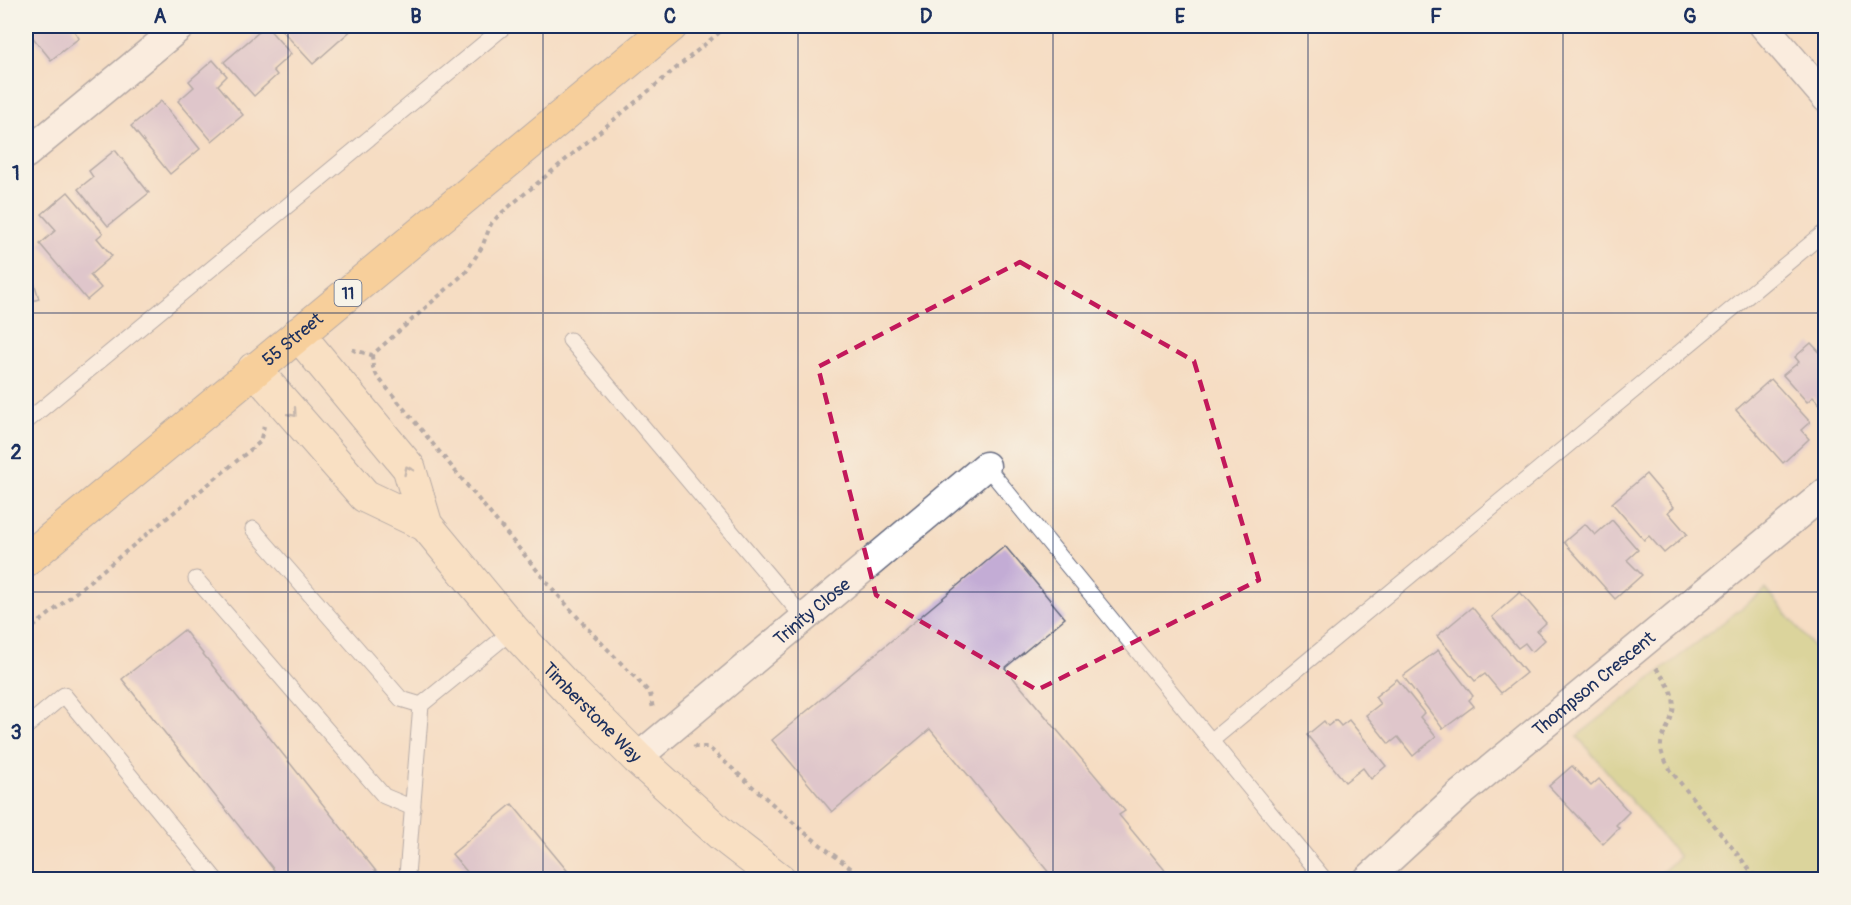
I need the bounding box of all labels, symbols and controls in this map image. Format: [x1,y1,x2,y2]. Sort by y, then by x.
text: A [154,4,167,29]
text: B [410,4,422,29]
text: C [664,4,676,29]
text: D [920,4,933,29]
text: E [1175,4,1186,29]
text: F [1430,4,1442,29]
text: G [1683,4,1697,29]
text: 1 [12,161,20,186]
road number: 11 [334,280,362,306]
street label: 55 Street [258,307,329,372]
one-way arrow [286,406,297,417]
text: 2 [10,440,22,465]
one-way arrow [403,465,415,476]
street label: Trinity Close [769,573,855,651]
street label: Thompson Crescent [1528,626,1661,742]
street label: Timberstone Way [537,658,646,768]
text: 3 [10,720,22,745]

